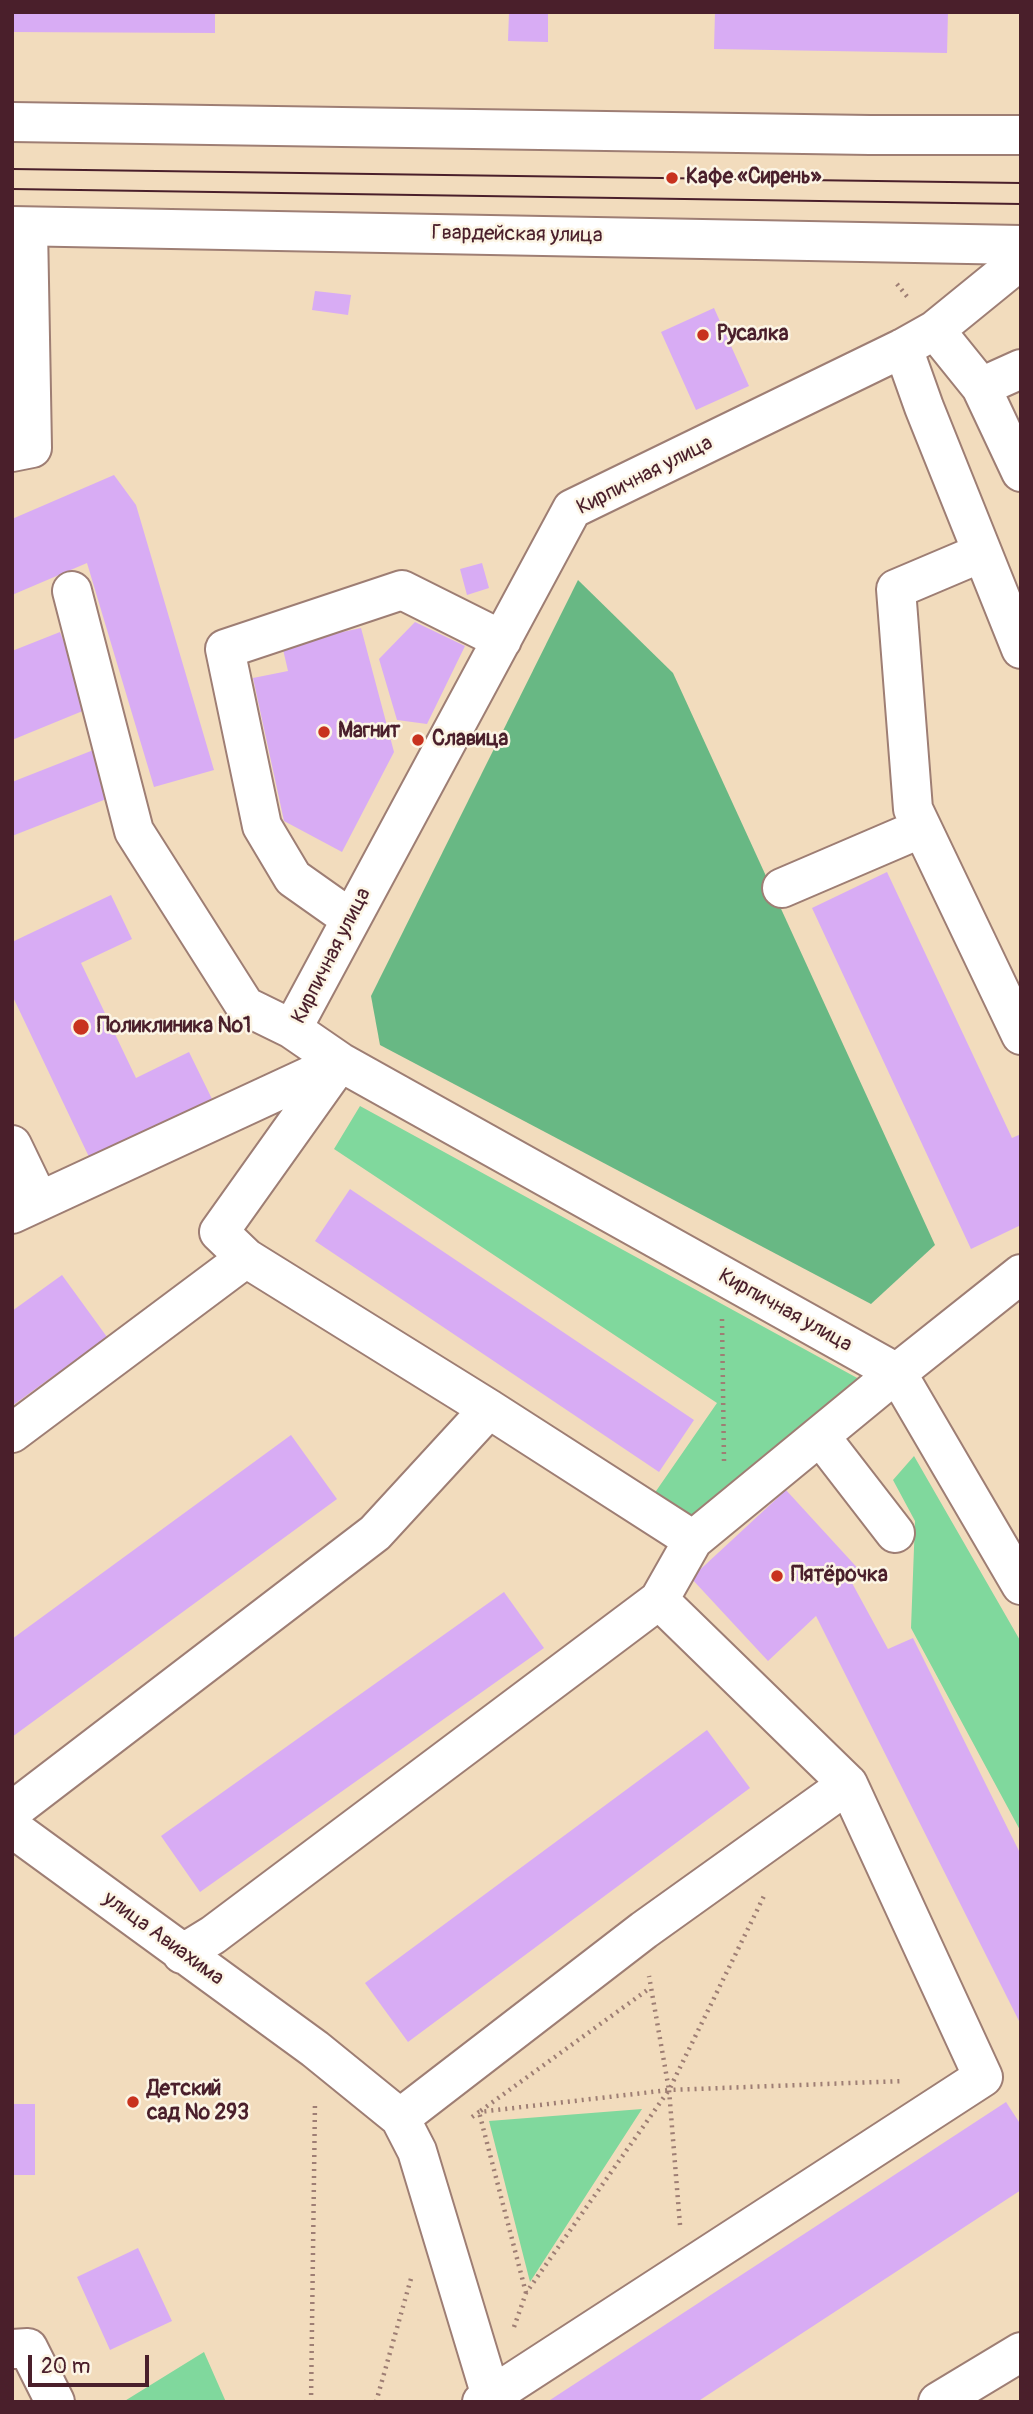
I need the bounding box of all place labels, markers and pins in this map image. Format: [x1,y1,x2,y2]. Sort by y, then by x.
place label: Кафе «Сирень» [686,165,821,191]
marker: Кафе «Сирень» [664,170,680,186]
place label: Русалка [717,322,788,348]
marker: Русалка [695,327,711,343]
place label: Магнит [338,719,400,745]
marker: Магнит [316,724,332,740]
place label: Славица [432,727,508,753]
marker: Славица [410,732,426,748]
place label: Поликлиника №1 [97,1014,251,1040]
marker: Поликлиника №1 [71,1017,91,1037]
place label: Пятёрочка [791,1563,888,1589]
marker: Пятёрочка [769,1568,785,1584]
place label: Детский сад № 293 [147,2077,249,2127]
marker: Детский сад № 293 [125,2094,141,2110]

